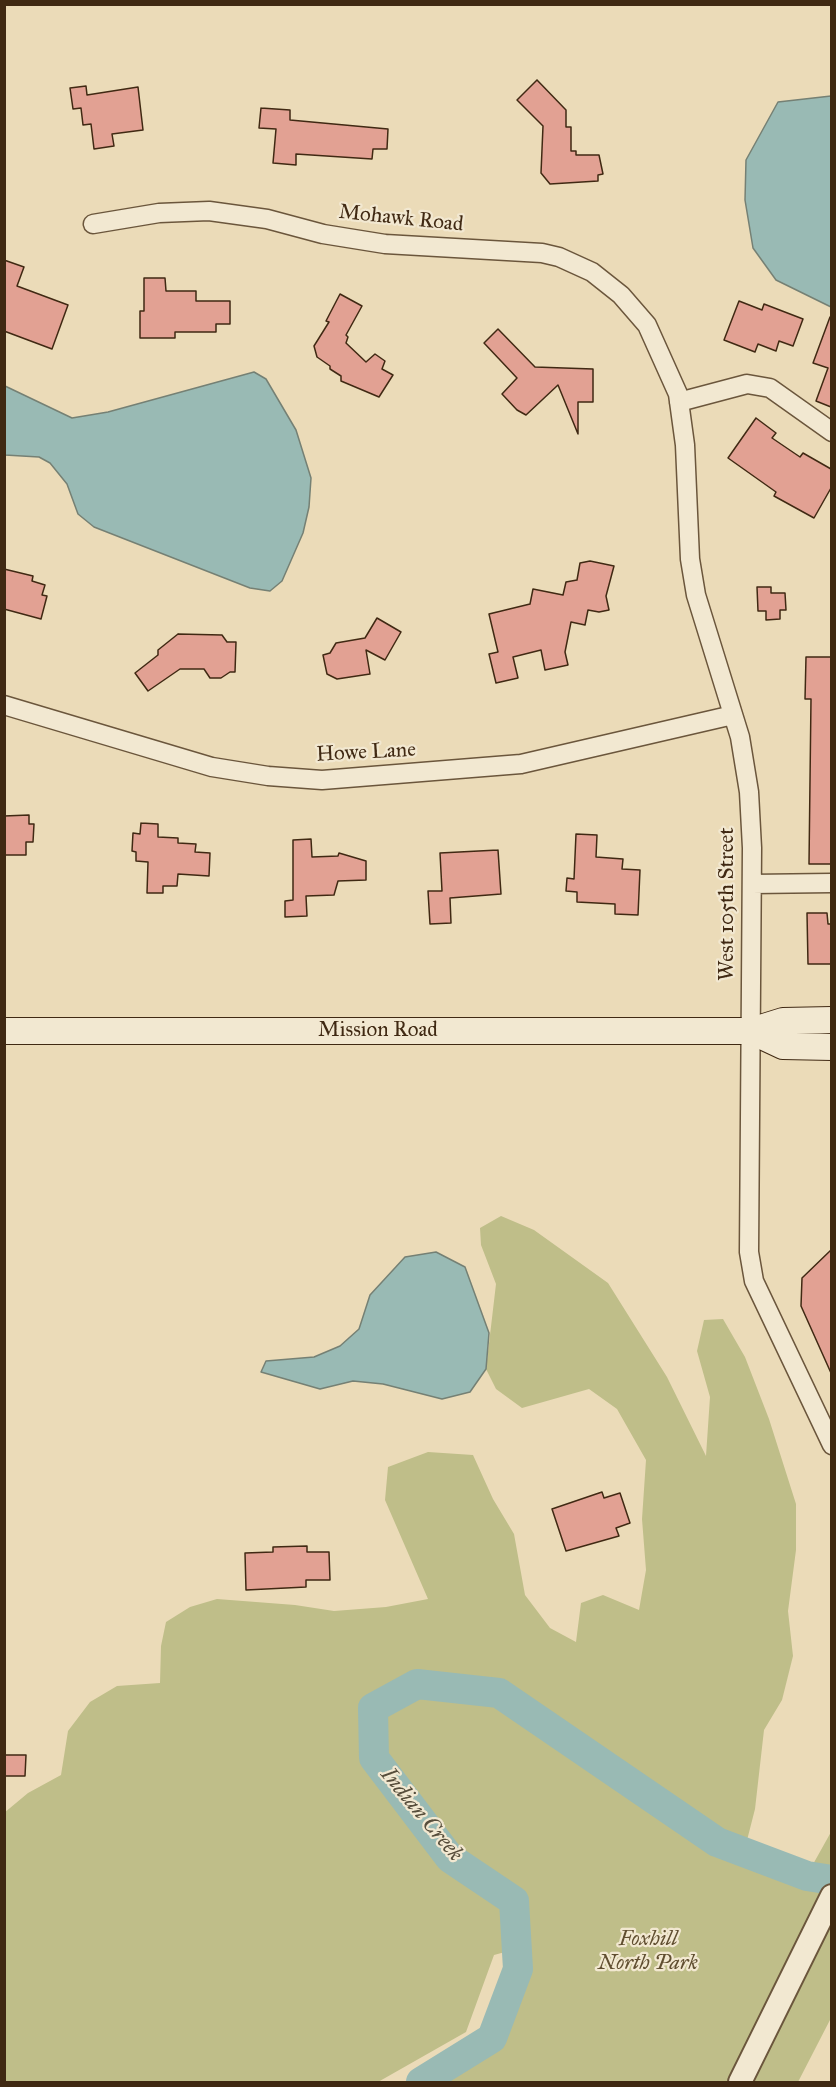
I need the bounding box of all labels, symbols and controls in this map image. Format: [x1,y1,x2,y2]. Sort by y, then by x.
street label: Mohawk Road [338,200,464,238]
street label: Howe Lane [315,738,417,768]
street label: West 105th Street [715,827,741,981]
street label: Mission Road [318,1018,438,1044]
water label: Indian Creek [374,1763,468,1867]
park label: Foxhill North Park [598,1927,698,1977]

